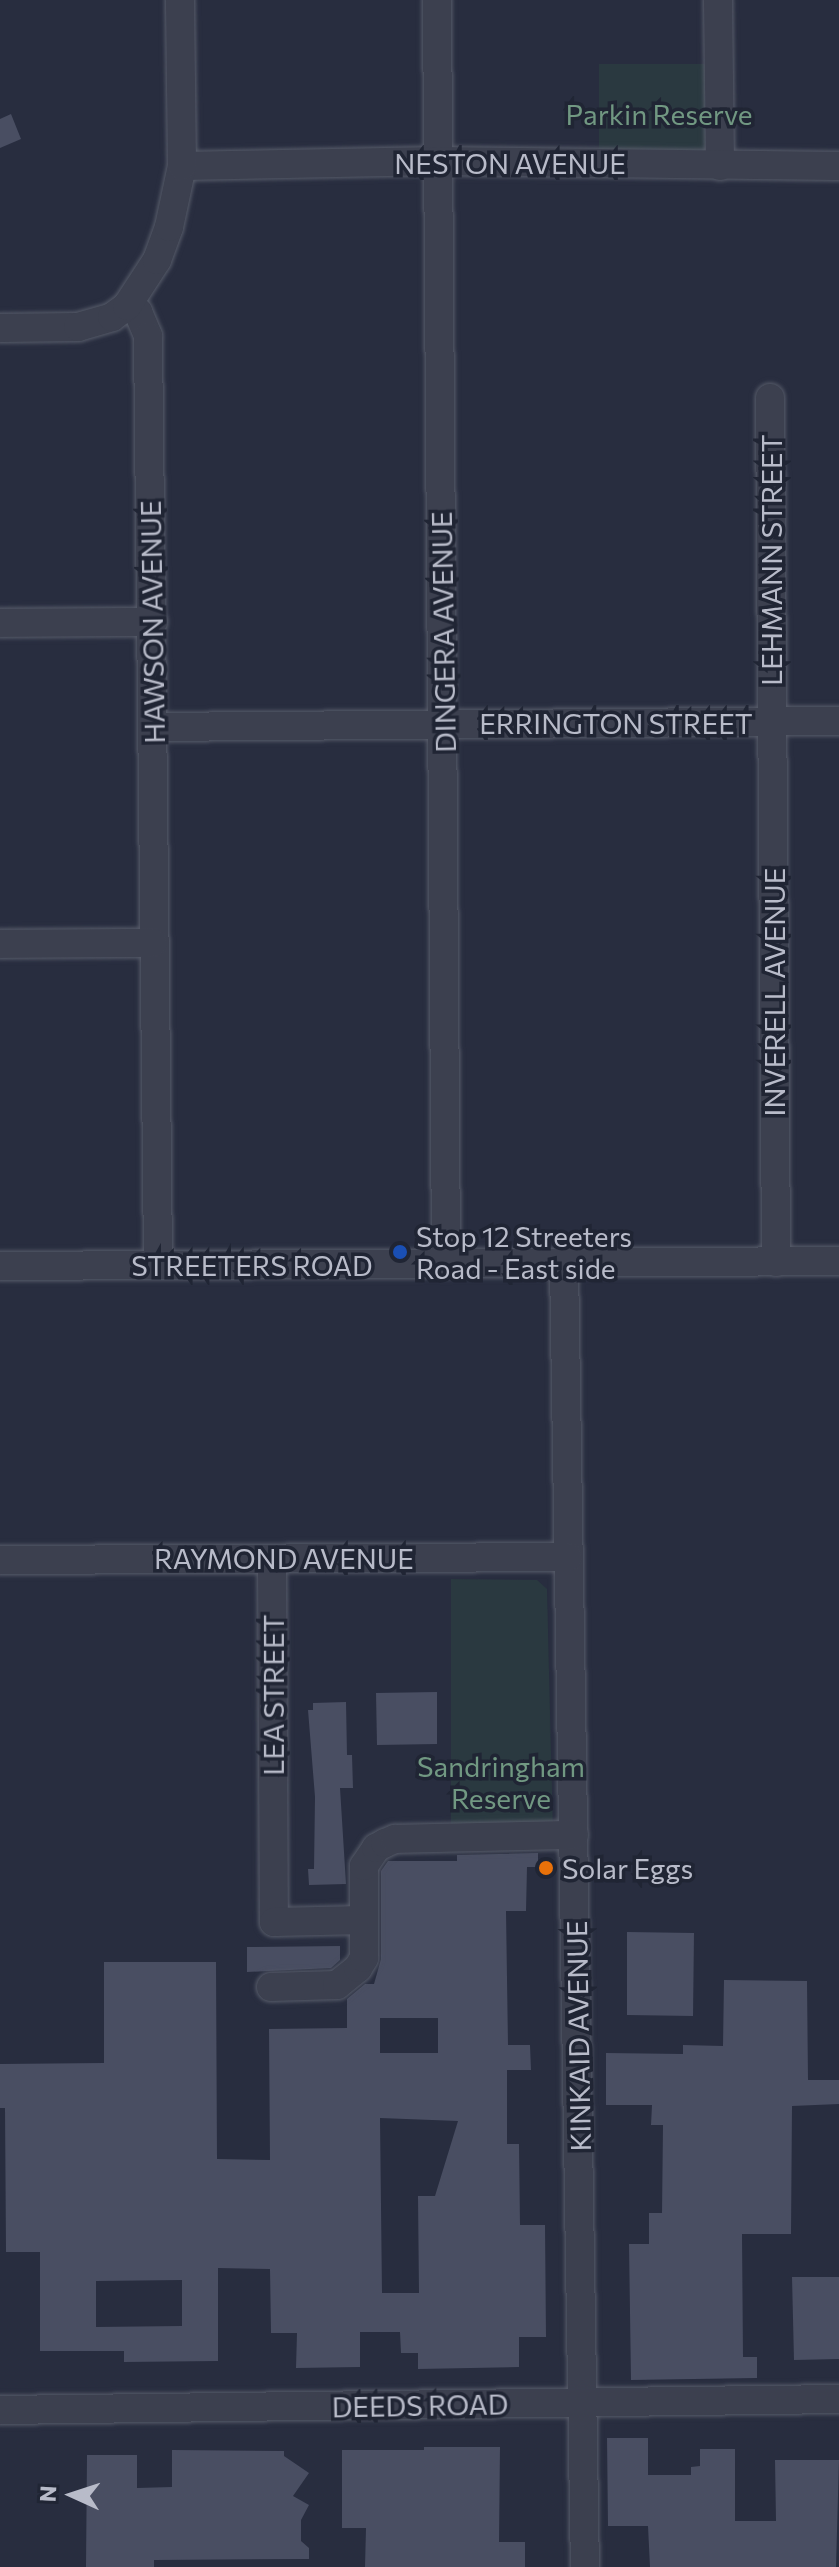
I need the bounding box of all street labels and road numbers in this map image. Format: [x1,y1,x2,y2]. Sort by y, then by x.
street label: NESTON AVENUE [394,146,626,180]
street label: LEHMANN STREET [754,434,788,686]
street label: HAWSON AVENUE [133,500,171,744]
street label: DINGERA AVENUE [424,511,462,753]
street label: ERRINGTON STREET [479,706,753,740]
street label: INVERELL AVENUE [757,868,791,1116]
street label: STREETERS ROAD [131,1248,373,1282]
street label: RAYMOND AVENUE [154,1541,414,1575]
street label: LEA STREET [256,1614,290,1776]
street label: KINKAID AVENUE [559,1920,597,2152]
street label: DEEDS ROAD [331,2387,509,2423]

